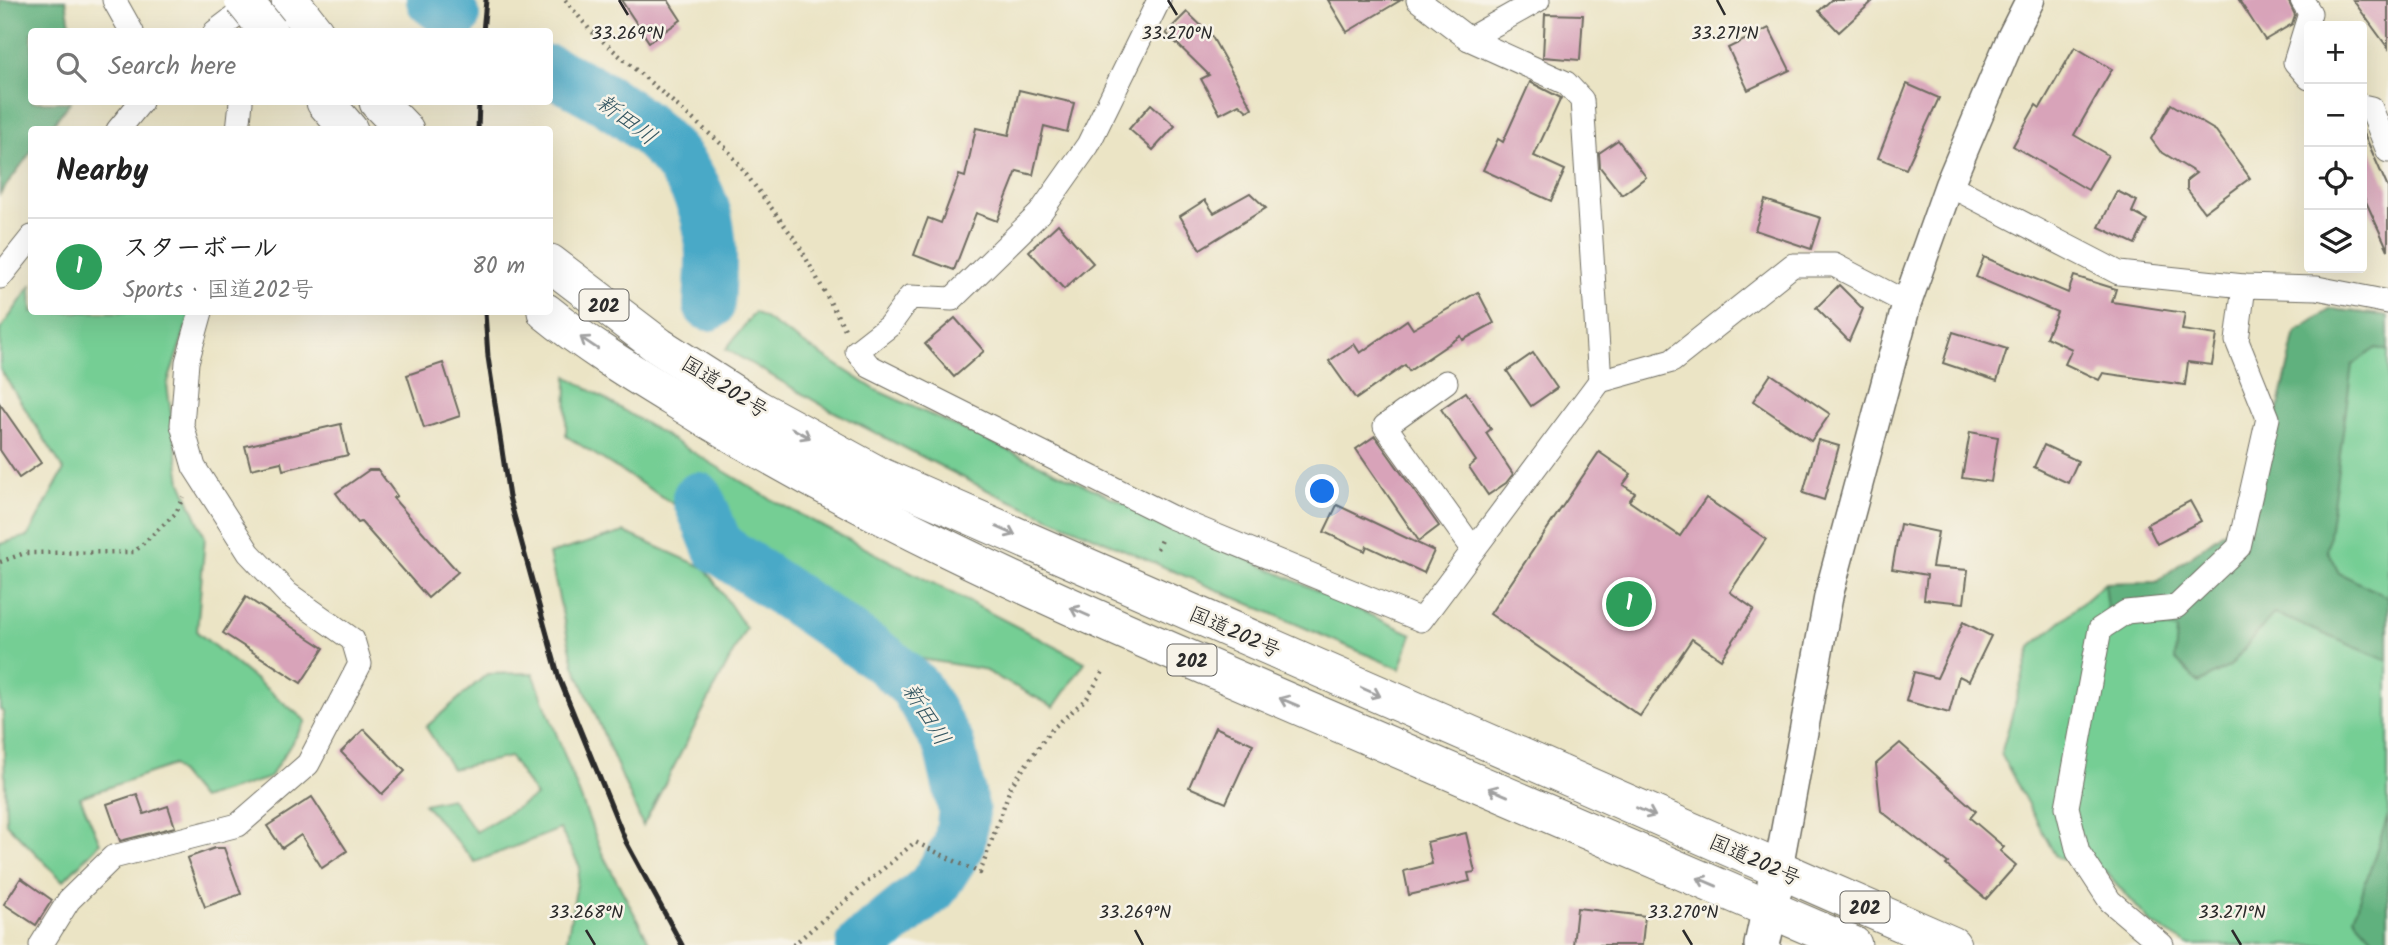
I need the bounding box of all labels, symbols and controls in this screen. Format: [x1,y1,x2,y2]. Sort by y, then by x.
text: 33.269°N [592,20,664,49]
text: 33.270°N [1142,20,1212,49]
text: 33.271°N [1691,20,1759,49]
map controls [2304,21,2367,273]
button: + [2304,21,2367,84]
search box [28,28,553,105]
text: Search here [108,46,236,88]
icon: search [52,48,90,86]
button: − [2304,84,2367,147]
water label: 新田川 [587,85,664,156]
button: locate [2304,147,2367,210]
text: Nearby [56,148,148,196]
button: layers [2304,210,2367,273]
text: スターボール [123,228,278,270]
text: 1 [76,249,82,285]
text: 80 m [472,249,525,285]
text: Sports · 国道202号 [123,273,314,309]
road number: 202 [580,290,628,320]
one-way arrow [580,336,599,350]
street label: 国道202号 [674,348,774,428]
one-way arrow [790,426,811,440]
your location [1305,474,1339,508]
one-way arrow [994,525,1016,538]
pin: 1 [1606,578,1652,630]
street label: 国道202号 [1185,601,1285,663]
one-way arrow [1070,605,1091,618]
road number: 202 [1168,645,1216,676]
water label: 新田川 [892,676,959,754]
one-way arrow [1360,686,1381,699]
one-way arrow [1279,695,1300,708]
one-way arrow [1488,785,1509,798]
one-way arrow [1635,806,1656,819]
street label: 国道202号 [1703,826,1806,896]
one-way arrow [1697,875,1718,888]
road number: 202 [1840,892,1890,923]
text: 33.268°N [549,899,623,928]
text: 33.269°N [1099,899,1171,928]
text: 33.270°N [1648,899,1718,928]
text: 33.271°N [2198,899,2266,928]

